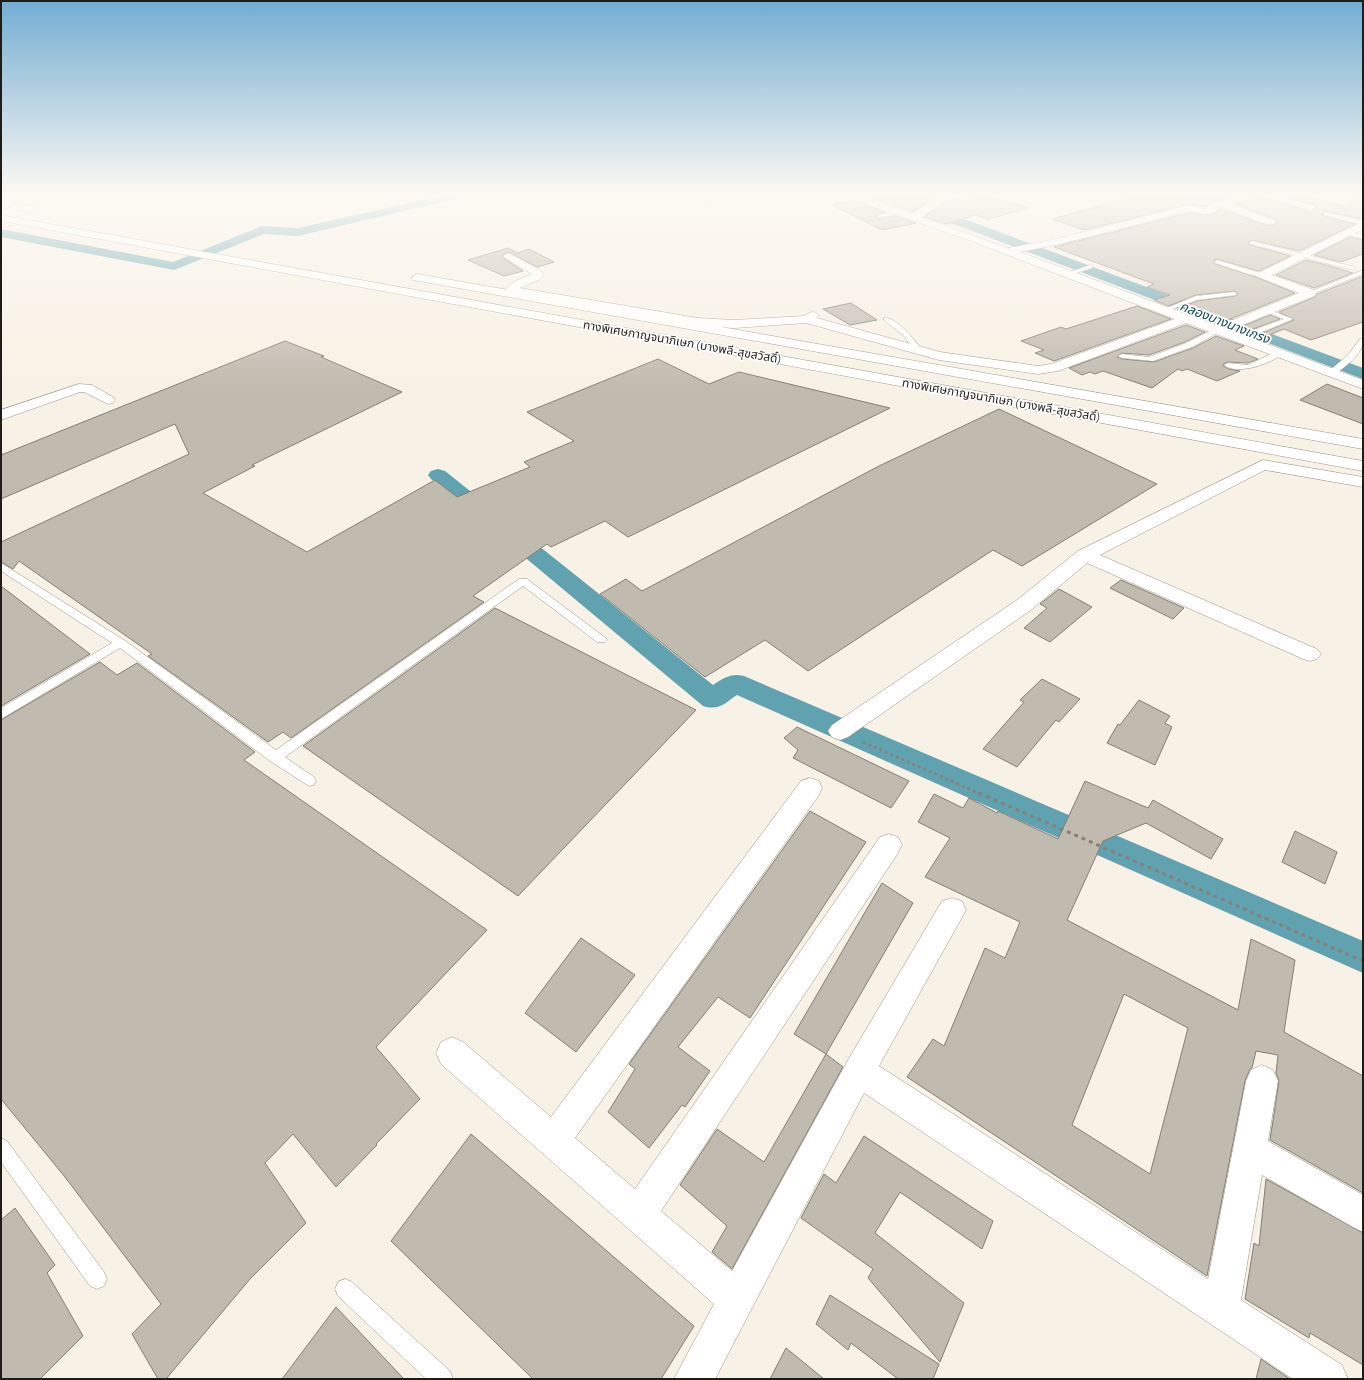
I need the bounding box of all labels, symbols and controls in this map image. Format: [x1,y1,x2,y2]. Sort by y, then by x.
water label: คลองบางนางเกรง [1178,298,1273,347]
street label: ทางพิเศษกาญจนาภิเษก (บางพลี-สุขสวัสดิ์) [582,317,782,366]
street label: ทางพิเศษกาญจนาภิเษก (บางพลี-สุขสวัสดิ์) [901,375,1101,424]

